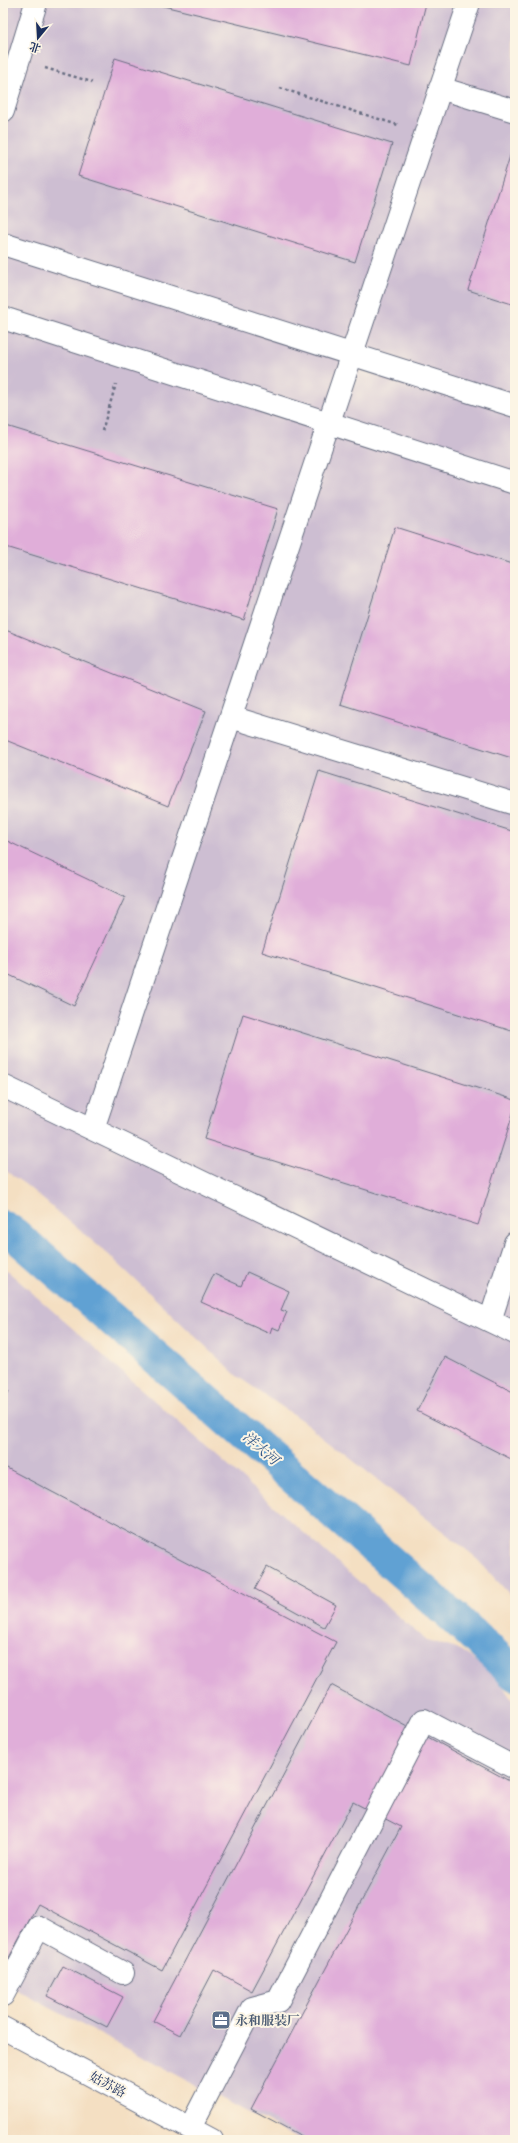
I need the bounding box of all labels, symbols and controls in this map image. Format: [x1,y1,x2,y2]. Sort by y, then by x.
north arrow [18,18,58,58]
text: 北 [28,39,42,56]
water label: 洋大河 [239,1427,285,1471]
office icon: 永和服装厂 [210,2009,232,2031]
place label: 永和服装厂 [235,2012,300,2028]
street label: 姑苏路 [87,2068,129,2100]

